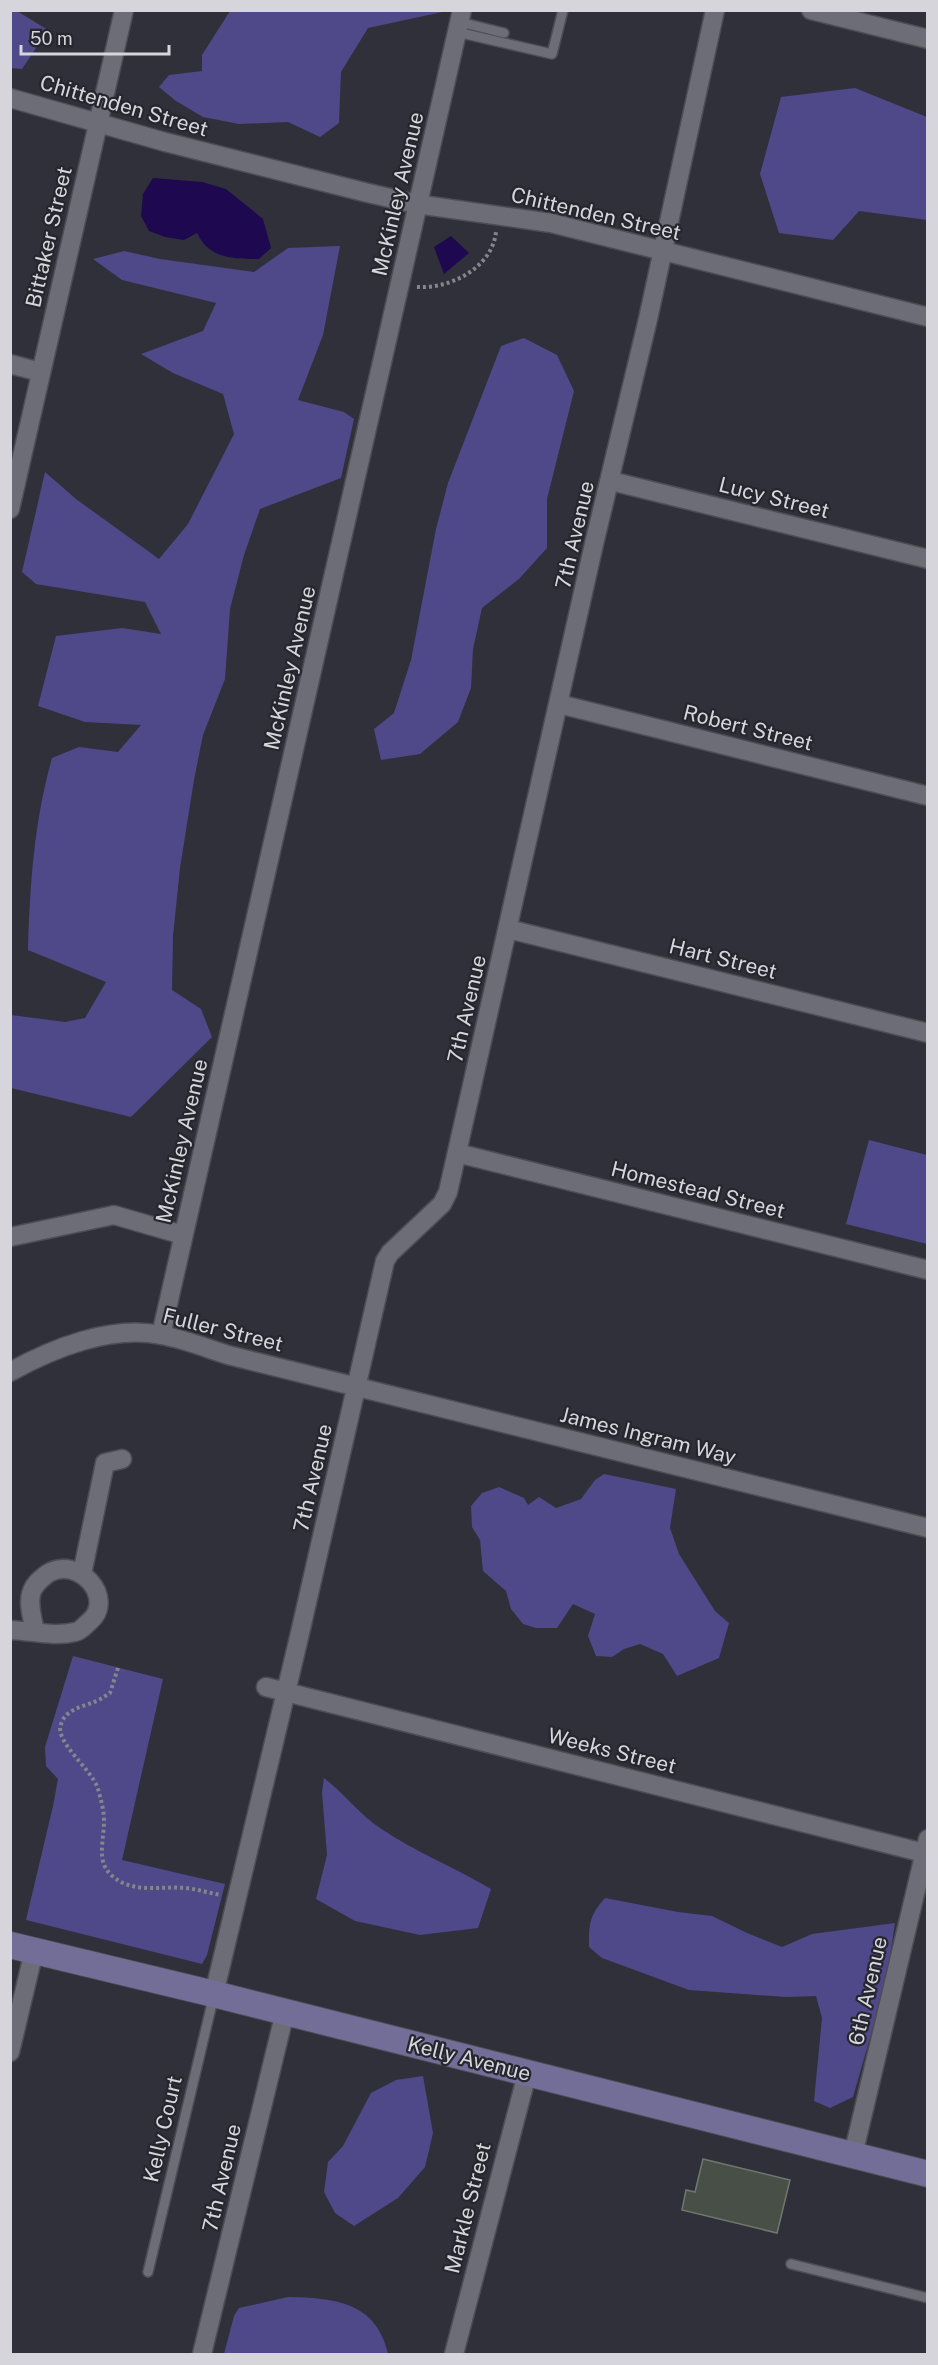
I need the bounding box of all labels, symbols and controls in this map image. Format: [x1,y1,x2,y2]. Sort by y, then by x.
scale bar [21,18,170,56]
text: 50 m [30,28,73,49]
street label: Chittenden Street [37,70,211,141]
street label: McKinley Avenue [366,109,429,278]
street label: Bittaker Street [20,164,77,310]
street label: Chittenden Street [509,182,684,245]
street label: Lucy Street [716,472,832,523]
street label: 7th Avenue [550,478,599,591]
street label: McKinley Avenue [258,583,321,752]
street label: Robert Street [681,699,816,756]
street label: Hart Street [667,933,780,984]
street label: 7th Avenue [442,952,491,1065]
street label: McKinley Avenue [150,1056,213,1225]
street label: Homestead Street [609,1156,788,1223]
street label: Fuller Street [160,1303,286,1357]
street label: James Ingram Way [558,1402,739,1469]
street label: 7th Avenue [288,1421,337,1534]
street label: Weeks Street [545,1722,679,1779]
street label: 6th Avenue [843,1934,892,2048]
street label: Kelly Avenue [405,2031,533,2086]
street label: Kelly Court [138,2073,187,2185]
street label: 7th Avenue [197,2121,246,2234]
street label: Markle Street [439,2140,496,2276]

